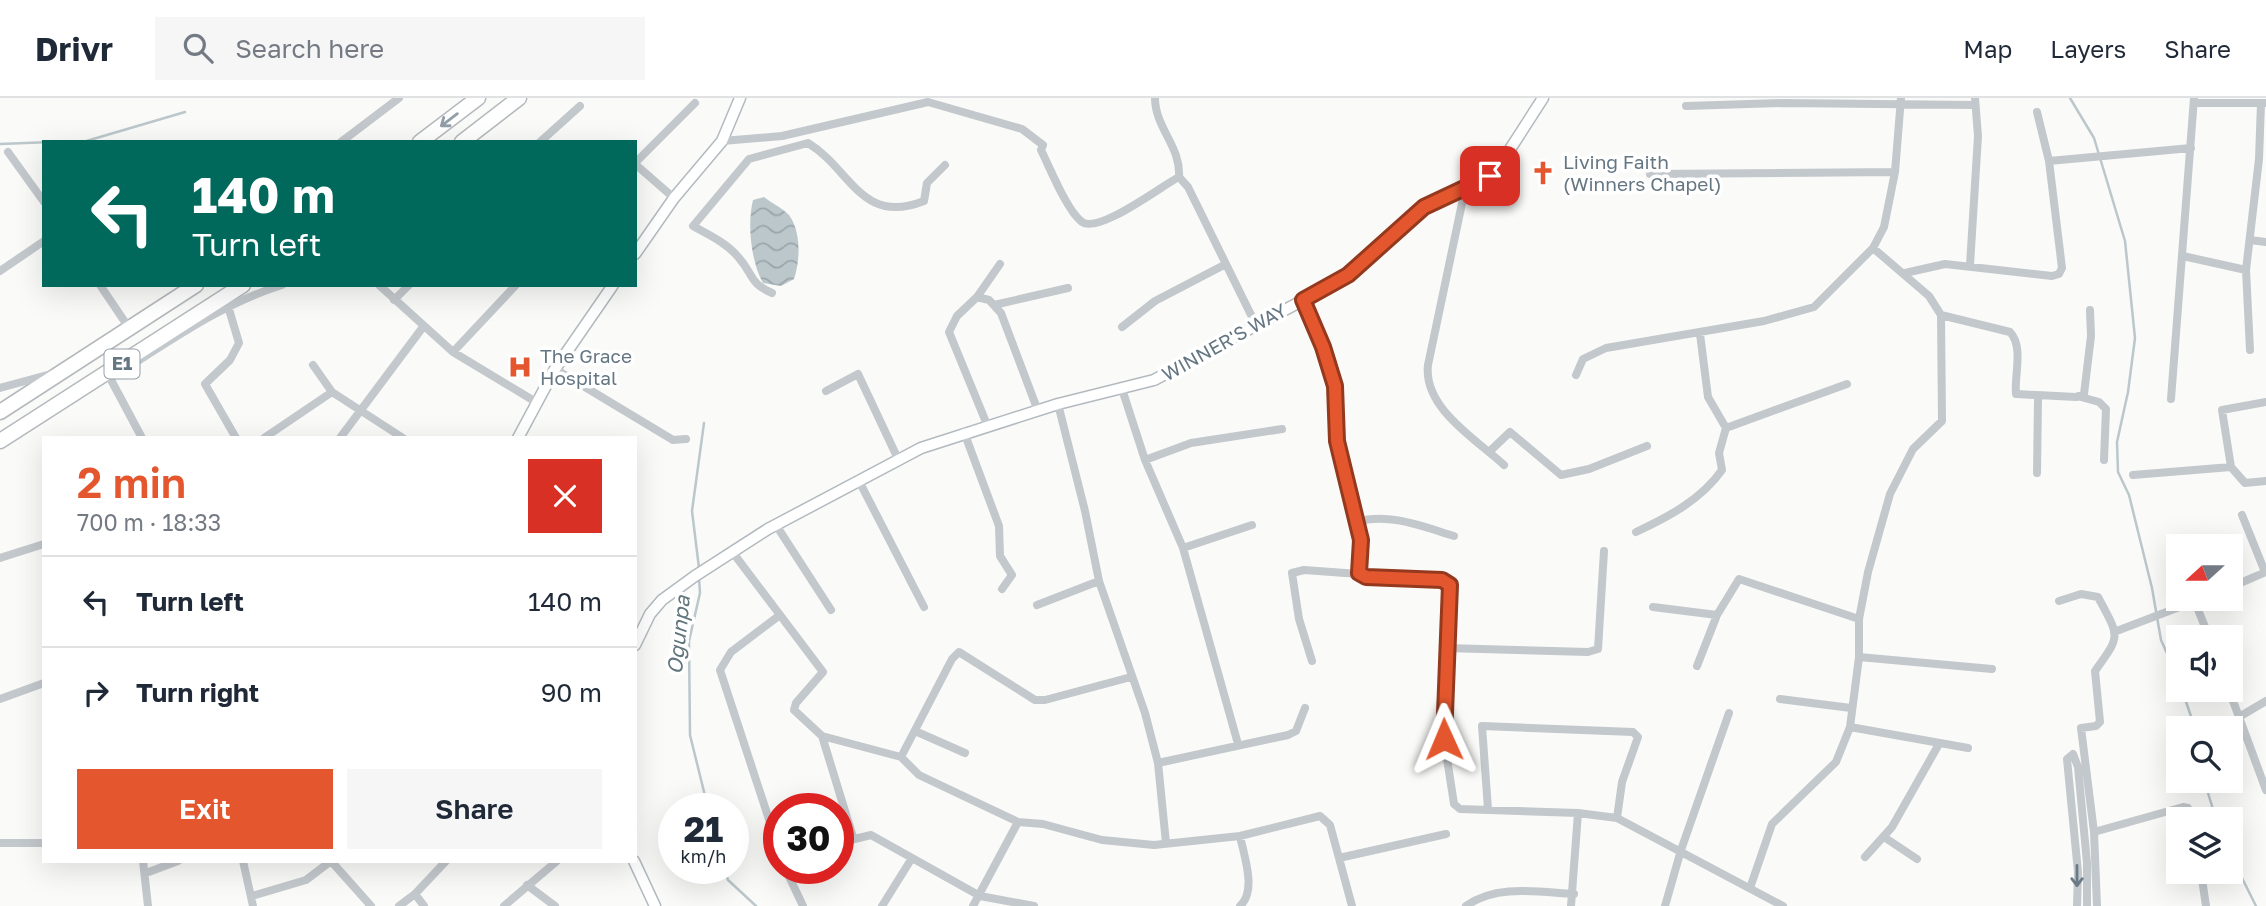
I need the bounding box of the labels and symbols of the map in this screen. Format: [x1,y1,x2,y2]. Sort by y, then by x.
one-way arrow [440,113,459,128]
pin [1460,146,1520,206]
place label: Living Faith (Winners Chapel) [1563,150,1722,195]
church icon: Living Faith (Winners Chapel) [1529,159,1557,187]
street label: WINNER'S WAY [1157,298,1290,385]
place label: The Grace Hospital [540,344,632,389]
road number: E1 [104,350,140,378]
hospital icon: The Grace Hospital [506,353,534,381]
north arrow [2166,534,2244,611]
water label: Ogunpa [661,593,695,675]
position arrow [1407,702,1481,776]
speed limit sign: 30 [763,793,854,884]
one-way arrow [2071,864,2084,887]

